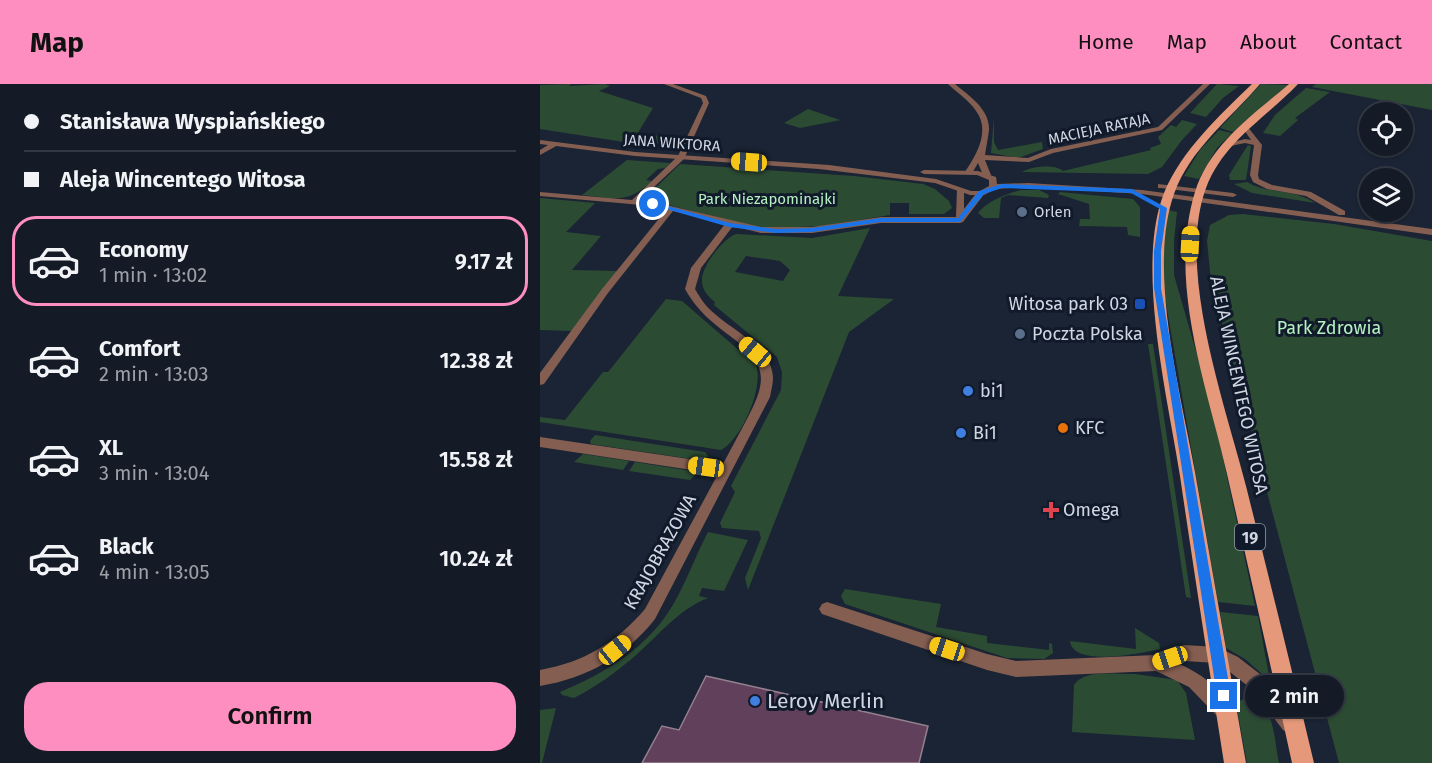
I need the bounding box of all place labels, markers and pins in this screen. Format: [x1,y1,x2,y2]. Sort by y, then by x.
place label: Orlen [1034,203,1071,221]
marker: Orlen [1015,205,1029,219]
place label: Witosa park 03 [1008,293,1128,315]
marker: Witosa park 03 [1133,297,1147,311]
place label: Poczta Polska [1032,323,1143,345]
marker: Poczta Polska [1013,327,1027,341]
place label: bi1 [980,380,1004,402]
marker: bi1 [961,384,975,398]
place label: KFC [1075,417,1104,439]
marker: KFC [1056,421,1070,435]
place label: Bi1 [973,422,997,444]
marker: Bi1 [954,426,968,440]
place label: Omega [1063,499,1120,521]
marker: Omega [1044,503,1058,517]
place label: Leroy Merlin [767,688,884,714]
marker: Leroy Merlin [748,694,762,708]

